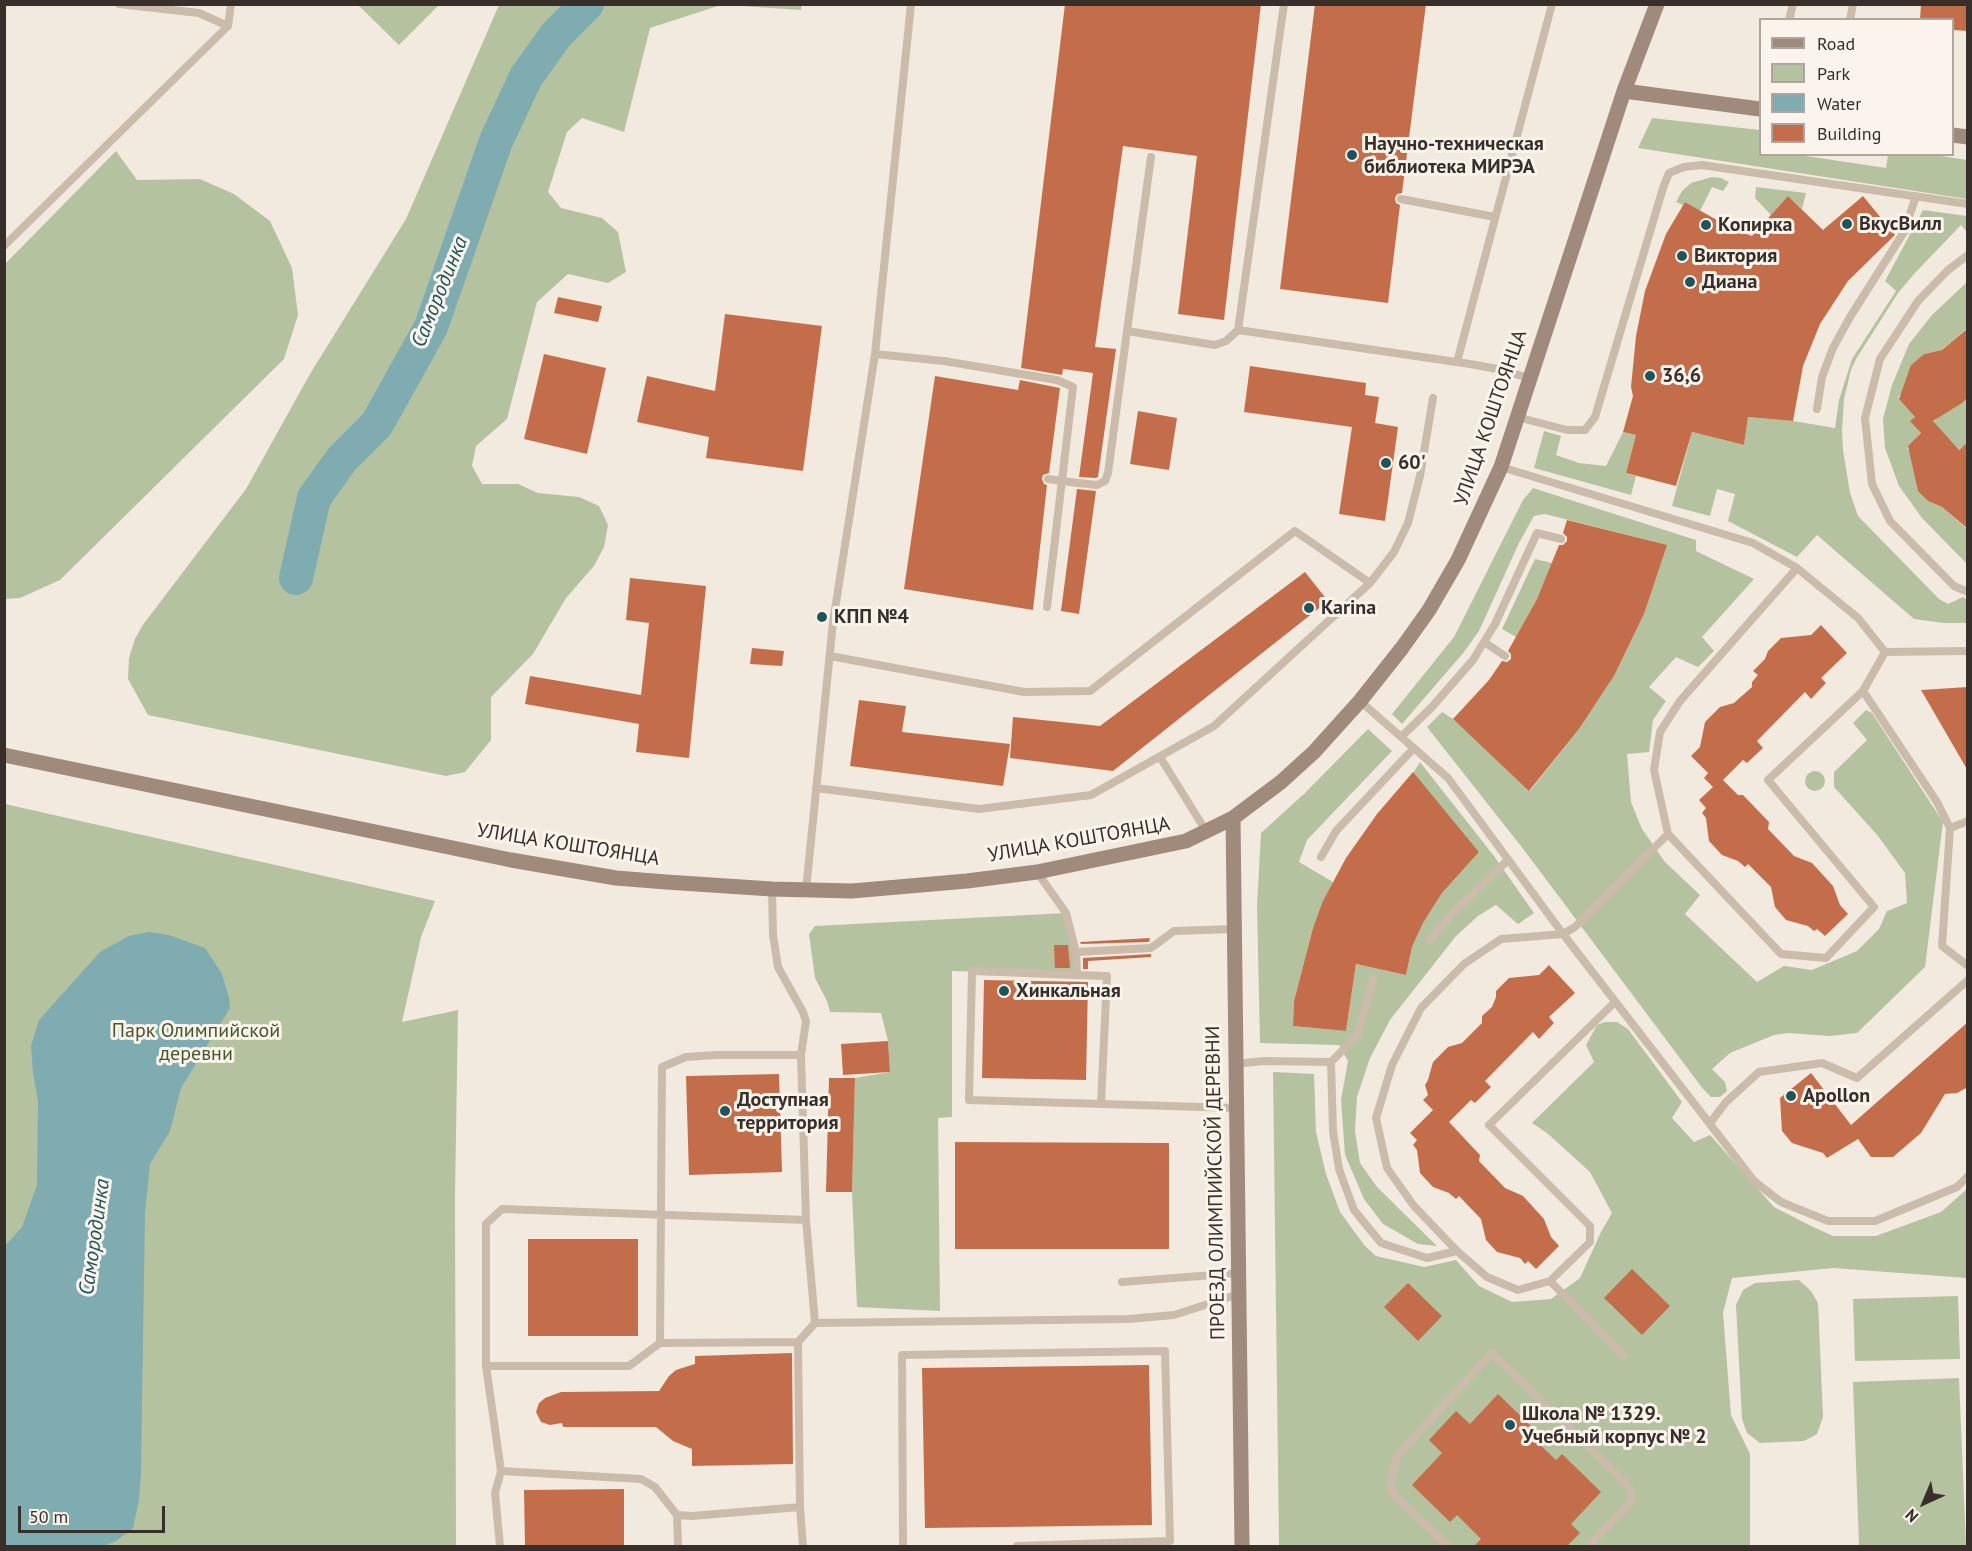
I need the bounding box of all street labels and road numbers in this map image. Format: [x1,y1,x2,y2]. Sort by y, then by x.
street label: УЛИЦА КОШТОЯНЦА [1450,327,1532,509]
street label: УЛИЦА КОШТОЯНЦА [986,812,1172,868]
street label: УЛИЦА КОШТОЯНЦА [475,819,661,871]
street label: ПРОЕЗД ОЛИМПИЙСКОЙ ДЕРЕВНИ [1201,1026,1231,1340]

